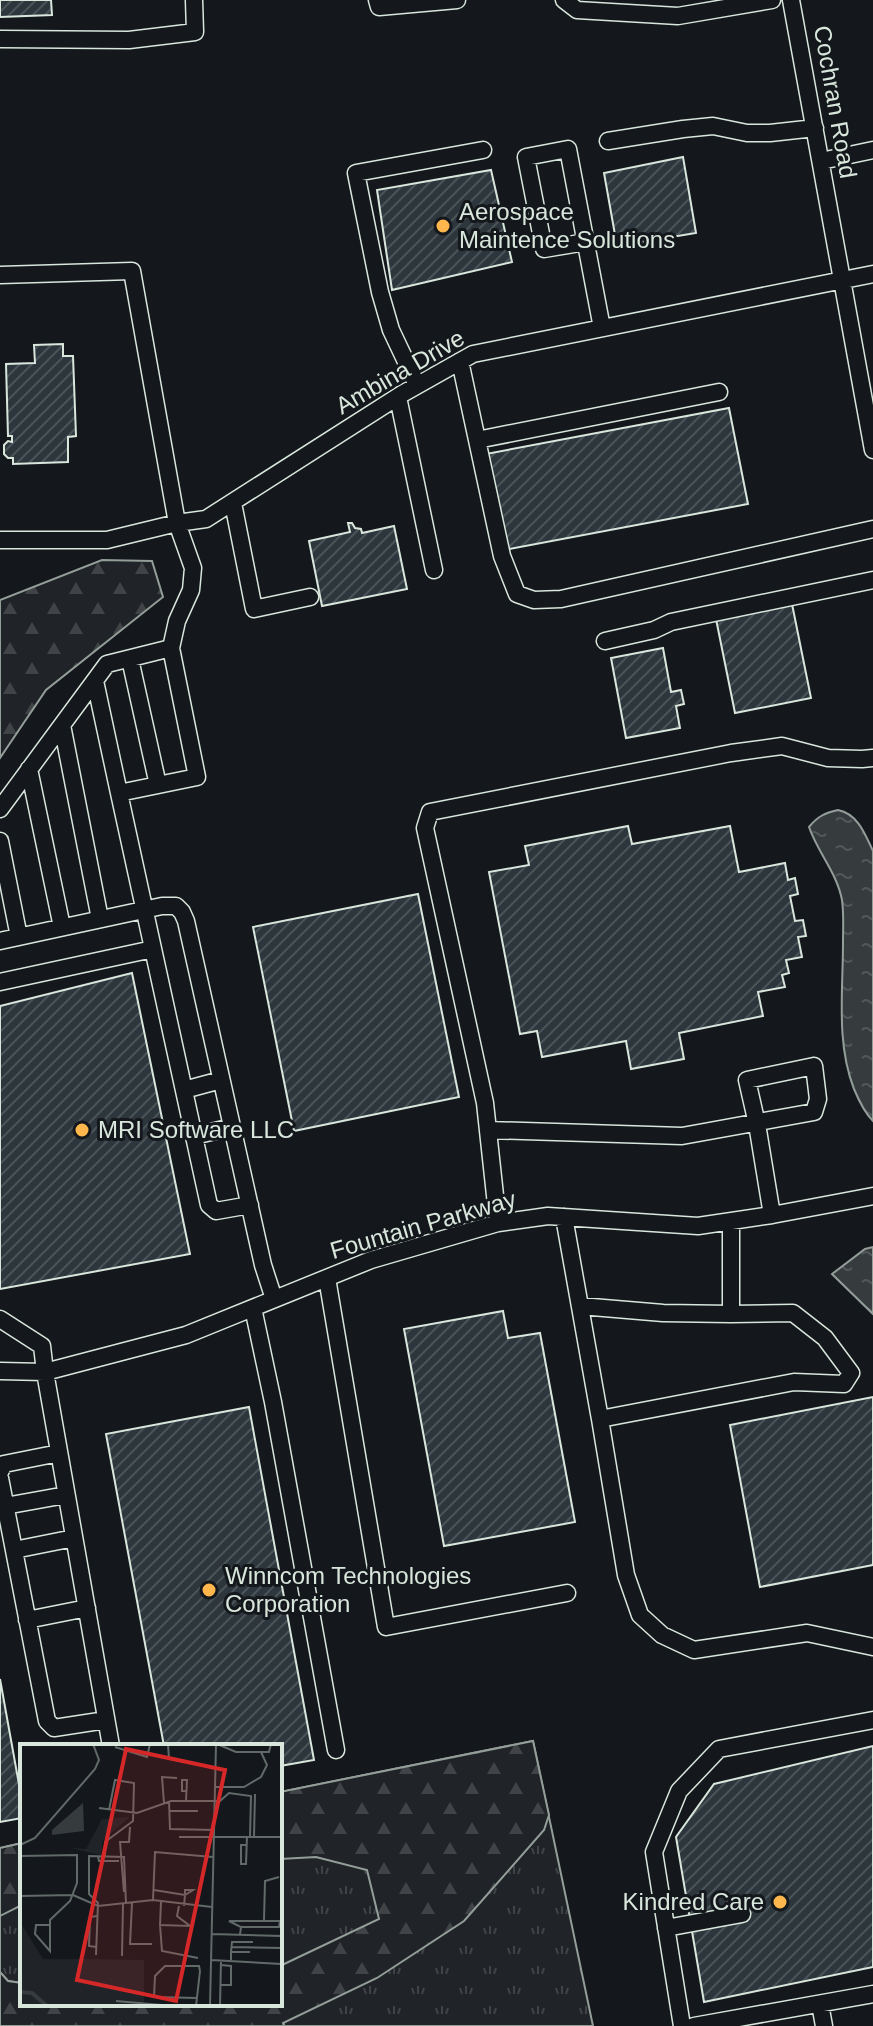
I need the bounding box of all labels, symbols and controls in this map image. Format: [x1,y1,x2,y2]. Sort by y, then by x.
street label: Cochran Road [809,23,862,180]
place label: Aerospace Maintence Solutions [459,198,675,253]
marker: Aerospace Maintence Solutions [434,217,452,235]
street label: Ambina Drive [331,324,469,419]
place label: MRI Software LLC [98,1116,294,1143]
marker: MRI Software LLC [73,1121,91,1139]
street label: Fountain Parkway [327,1185,519,1264]
place label: Winncom Technologies Corporation [225,1562,471,1617]
marker: Winncom Technologies Corporation [200,1581,218,1599]
inset map [20,1744,282,2006]
place label: Kindred Care [623,1888,764,1915]
marker: Kindred Care [771,1893,789,1911]

